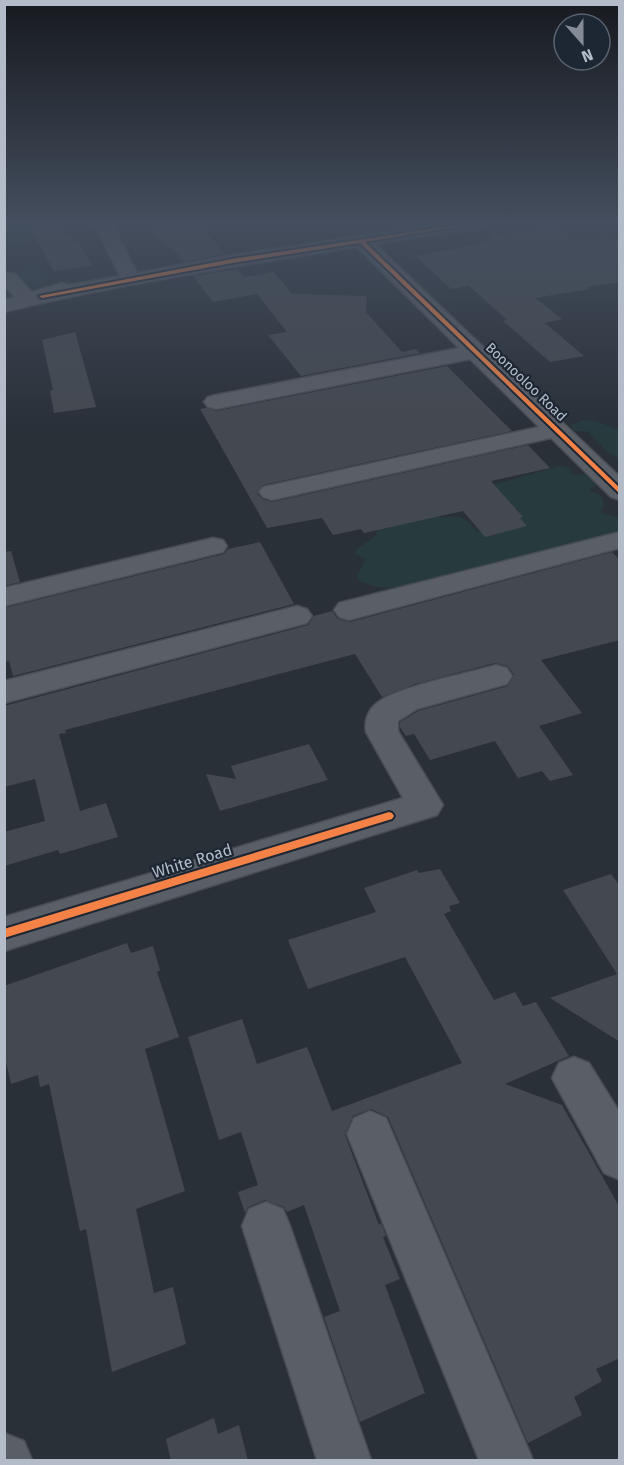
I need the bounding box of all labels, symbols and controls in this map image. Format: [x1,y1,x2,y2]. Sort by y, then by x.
north arrow [552,12,612,72]
text: N [579,45,596,66]
street label: Boonooloo Road [482,339,570,425]
street label: White Road [150,840,234,882]

